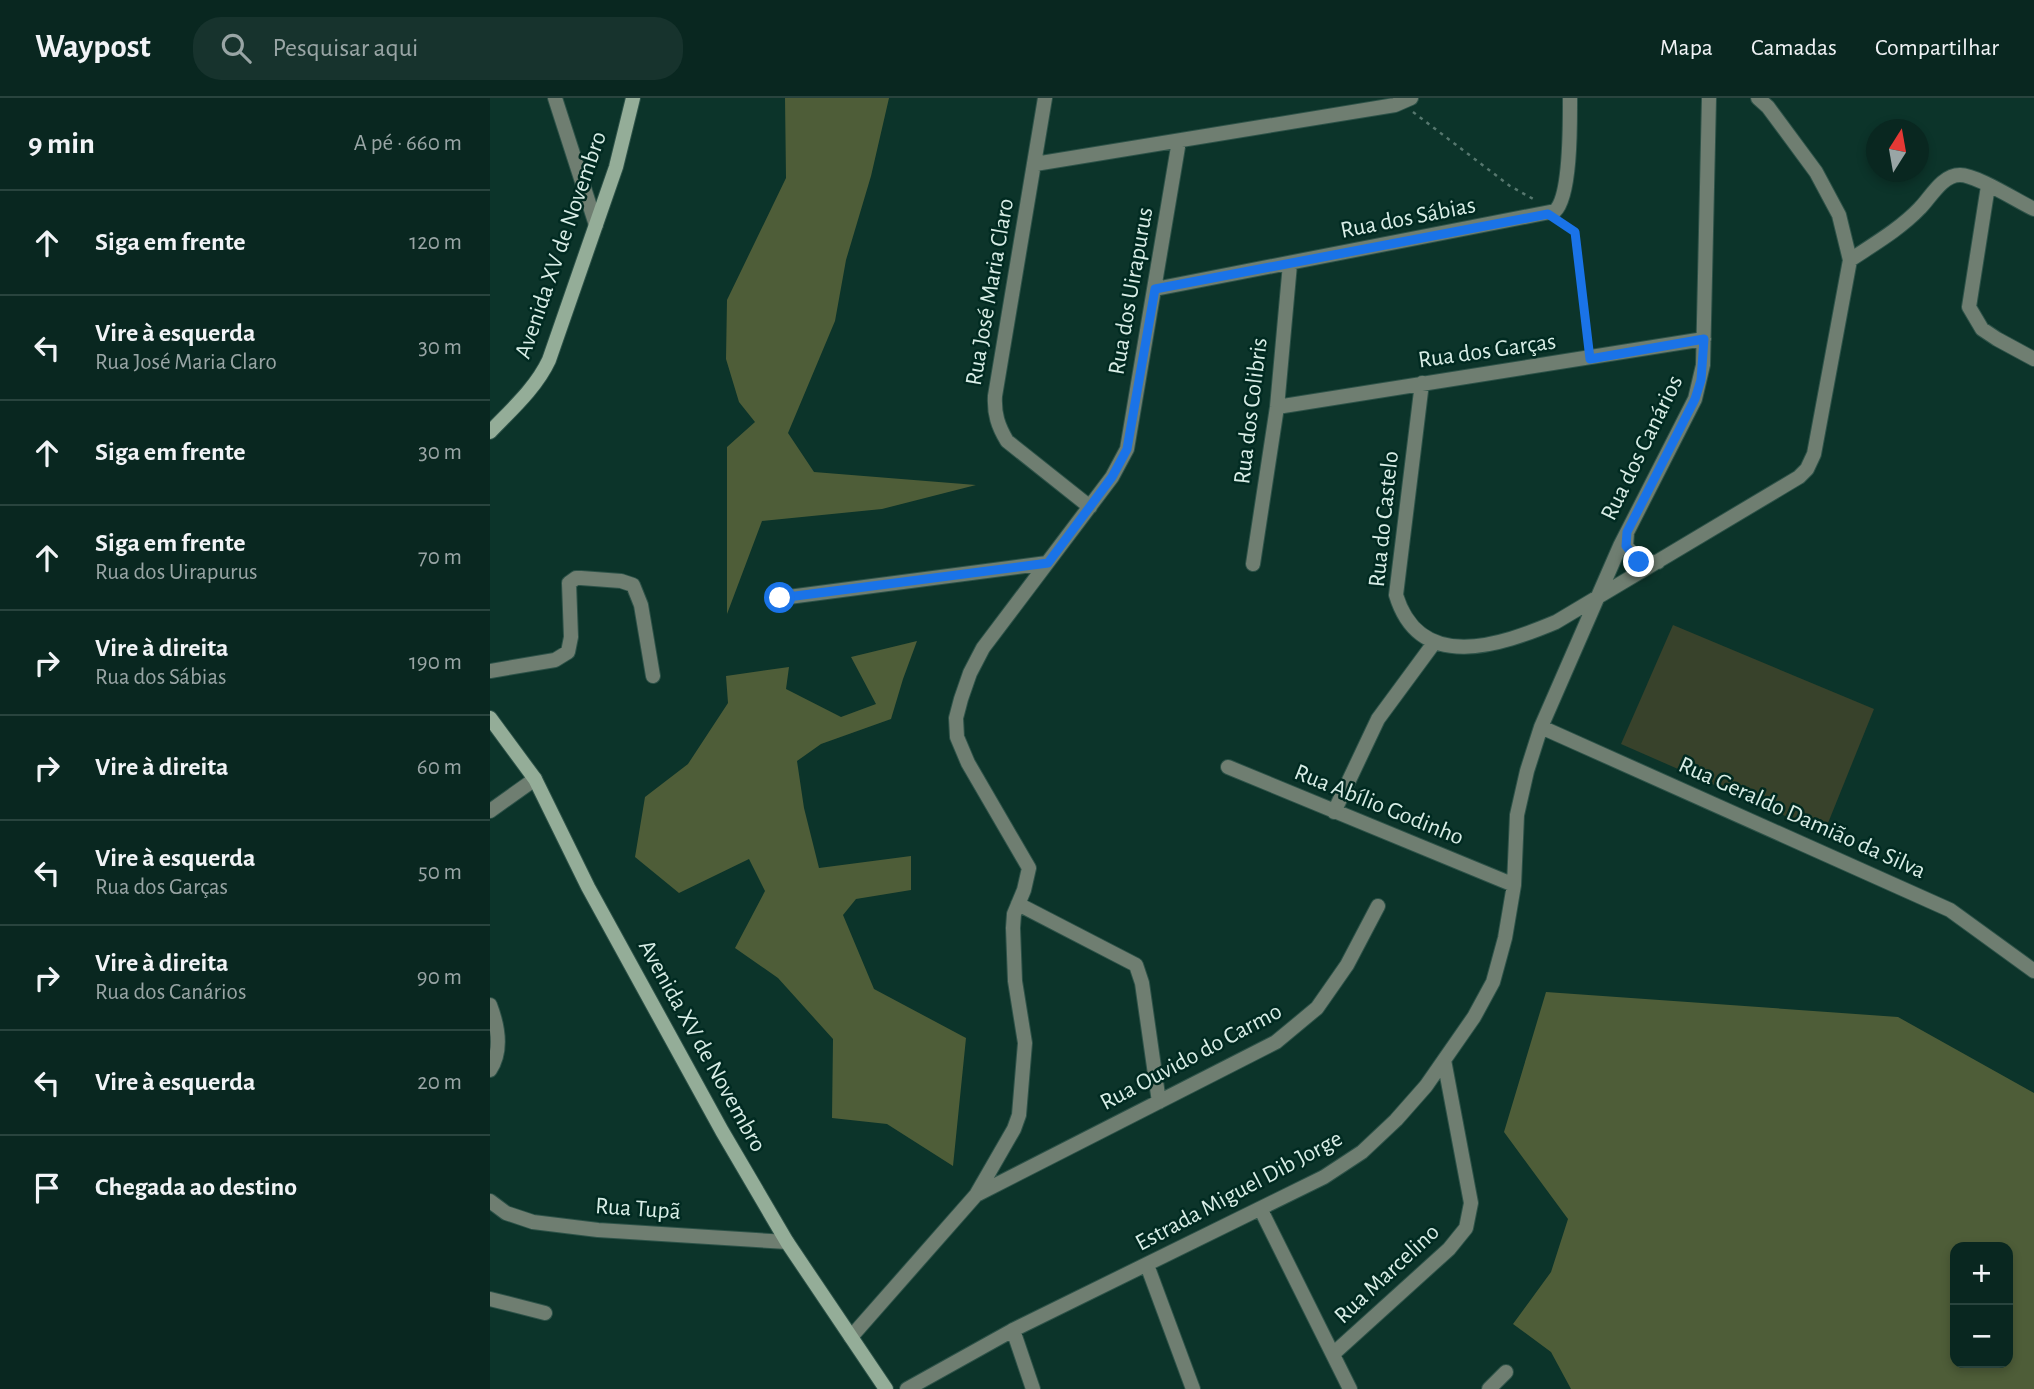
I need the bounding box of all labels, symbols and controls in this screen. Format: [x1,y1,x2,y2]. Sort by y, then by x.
search box [193,17,683,80]
icon: search [217,29,255,67]
text: Waypost [35,31,151,64]
text: Pesquisar aqui [273,35,418,61]
text: Mapa [1660,36,1713,60]
text: Camadas [1751,36,1837,60]
text: Compartilhar [1875,36,1999,60]
north arrow [1866,119,1929,182]
street label: Avenida XV de Novembro [511,128,611,362]
text: 9 min [28,129,95,159]
text: A pé · 660 m [354,132,462,155]
street label: Rua dos Sábias [1338,193,1478,243]
street label: Rua José Maria Claro [962,197,1018,387]
street label: Rua dos Uirapurus [1104,205,1158,377]
icon: ahead [28,224,66,262]
text: Siga em frente [95,229,246,255]
text: 120 m [409,231,462,254]
text: Vire à esquerda [95,320,256,346]
icon: left [28,329,66,367]
street label: Rua dos Garças [1417,329,1557,373]
text: 30 m [418,336,462,359]
street label: Rua dos Colibris [1230,336,1272,486]
text: Rua José Maria Claro [95,351,277,374]
street label: Rua dos Canários [1597,372,1687,524]
icon: ahead [28,434,66,472]
text: Siga em frente [95,439,246,465]
text: 30 m [418,441,462,464]
street label: Rua do Castelo [1365,450,1403,588]
text: Siga em frente [95,530,246,556]
icon: ahead [28,539,66,577]
text: 70 m [418,546,462,569]
route end [1623,546,1654,577]
text: Rua dos Uirapurus [95,561,258,584]
route start [764,582,795,613]
text: Vire à direita [95,635,229,661]
icon: right [28,644,66,682]
text: 190 m [409,651,462,674]
text: Rua dos Sábias [95,666,227,689]
icon: right [28,749,66,787]
street label: Rua Geraldo Damião da Silva [1675,753,1929,883]
text: Vire à direita [95,754,229,780]
text: 60 m [417,756,462,779]
street label: Rua Abílio Godinho [1291,760,1467,850]
text: Vire à esquerda [95,845,256,871]
icon: left [28,854,66,892]
text: 50 m [418,861,462,884]
text: Rua dos Garças [95,876,228,899]
street label: Avenida XV de Novembro [634,936,770,1156]
text: Vire à direita [95,950,229,976]
icon: right [28,959,66,997]
text: 90 m [417,966,462,989]
text: Rua dos Canários [95,981,246,1004]
street label: Rua Ouvido do Carmo [1096,999,1286,1115]
icon: left [28,1064,66,1102]
text: Vire à esquerda [95,1069,256,1095]
text: 20 m [417,1071,462,1094]
street label: Estrada Miguel Dib Jorge [1132,1126,1346,1256]
icon: arrive [28,1169,66,1207]
text: Chegada ao destino [95,1174,297,1200]
street label: Rua Tupã [594,1194,682,1224]
street label: Rua Marcelino [1330,1220,1444,1328]
map controls [1950,1242,2013,1368]
button: + [1950,1242,2013,1305]
button: − [1950,1305,2013,1368]

